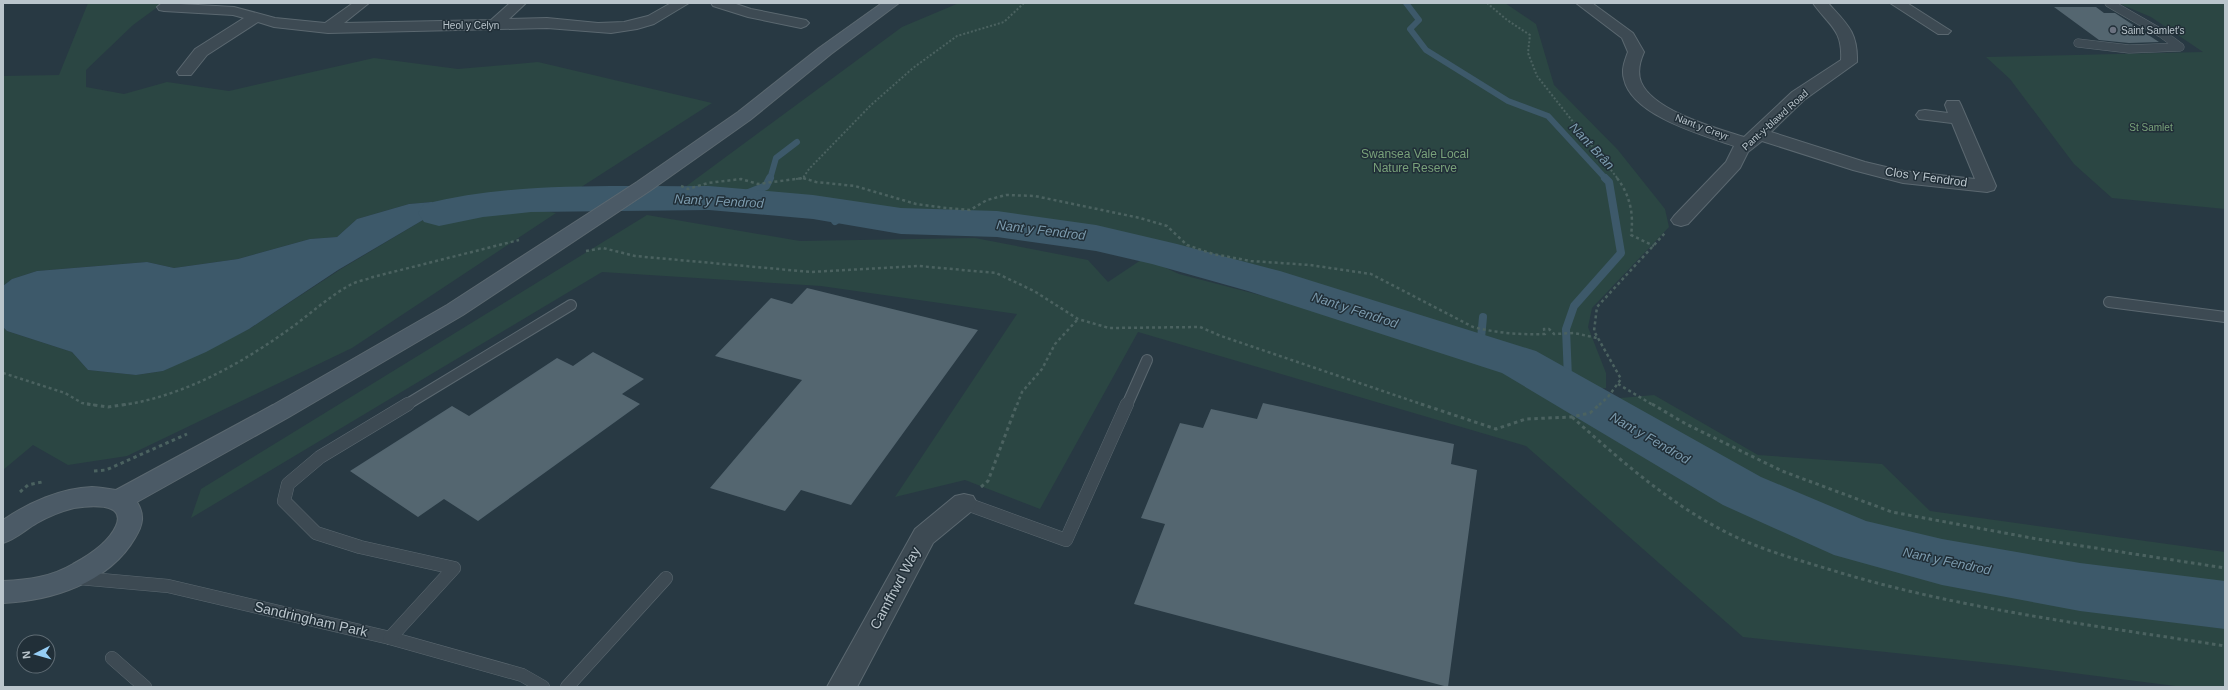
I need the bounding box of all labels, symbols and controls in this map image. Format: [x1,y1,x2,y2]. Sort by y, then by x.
street label: Heol y Celyn [443,20,499,31]
marker: Saint Samlet's [2108,25,2118,35]
place label: Saint Samlet's [2121,25,2185,36]
street label: Pant-y-blawd Road [1740,87,1810,153]
street label: Nant y Creyr [1674,112,1731,142]
water label: Nant Brân [1567,119,1617,173]
park label: St Samlet [2129,122,2173,133]
park label: Swansea Vale Local Nature Reserve [1361,147,1469,175]
street label: Clos Y Fendrod [1884,164,1968,190]
water label: Nant y Fendrod [674,191,765,211]
water label: Nant y Fendrod [996,217,1087,243]
water label: Nant y Fendrod [1310,289,1401,331]
water label: Nant y Fendrod [1607,409,1693,467]
street label: Camffrwd Way [867,544,923,632]
water label: Nant y Fendrod [1902,544,1993,578]
street label: Sandringham Park [253,598,370,640]
north arrow [16,634,56,674]
text: N [20,650,32,660]

